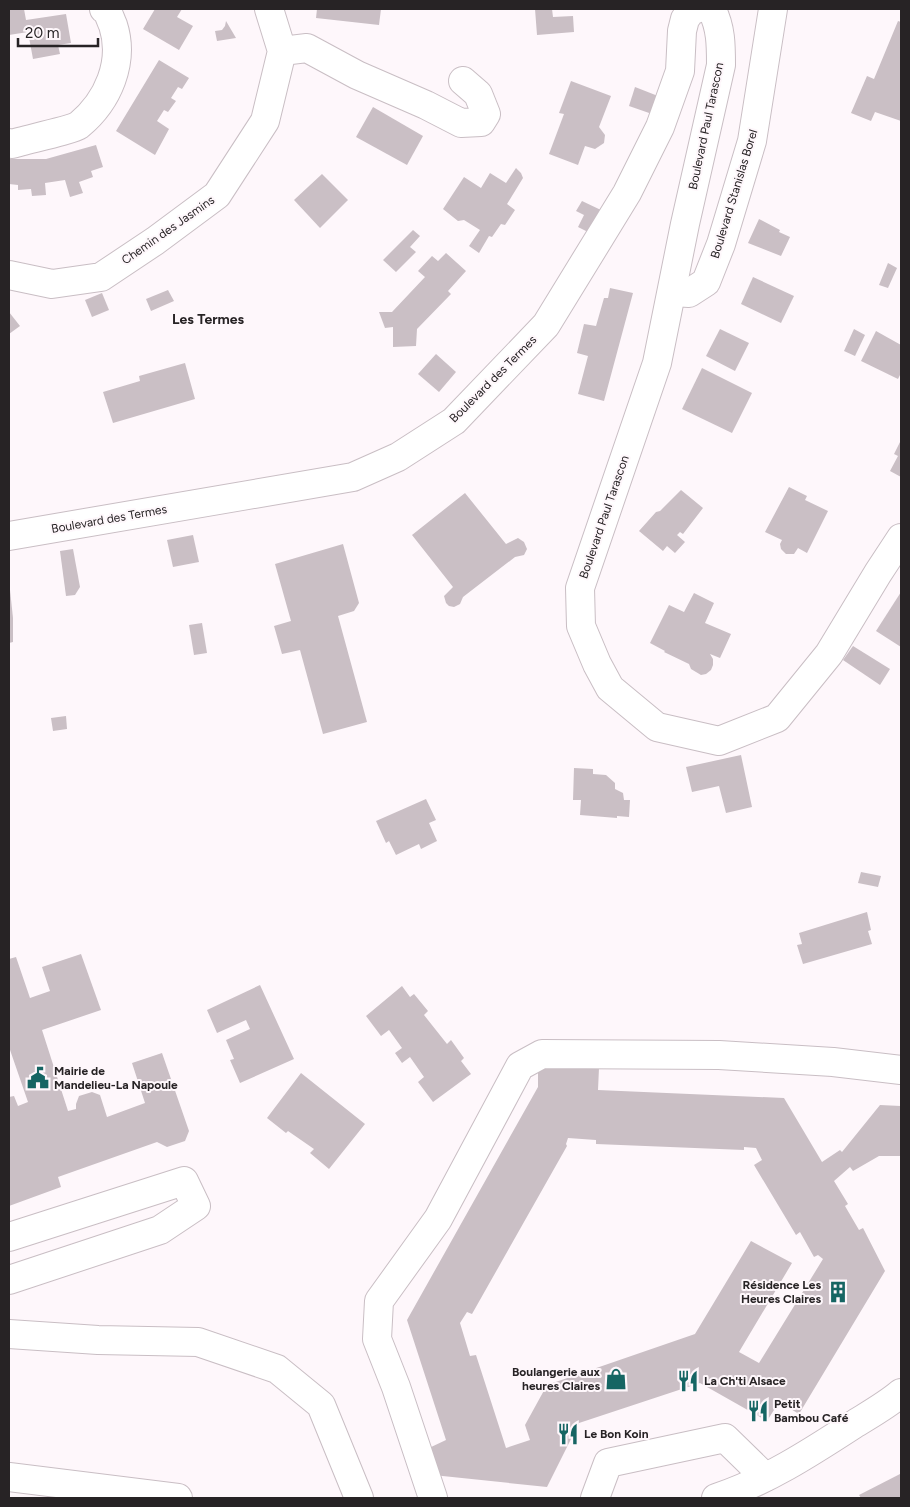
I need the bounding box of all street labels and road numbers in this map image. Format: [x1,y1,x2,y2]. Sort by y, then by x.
street label: Boulevard Paul Tarascon [686,61,726,191]
street label: Boulevard Stanislas Borel [708,128,760,260]
street label: Chemin des Jasmins [119,193,217,267]
street label: Boulevard des Termes [447,332,540,425]
street label: Boulevard Paul Tarascon [576,453,632,580]
street label: Boulevard des Termes [50,502,168,536]

